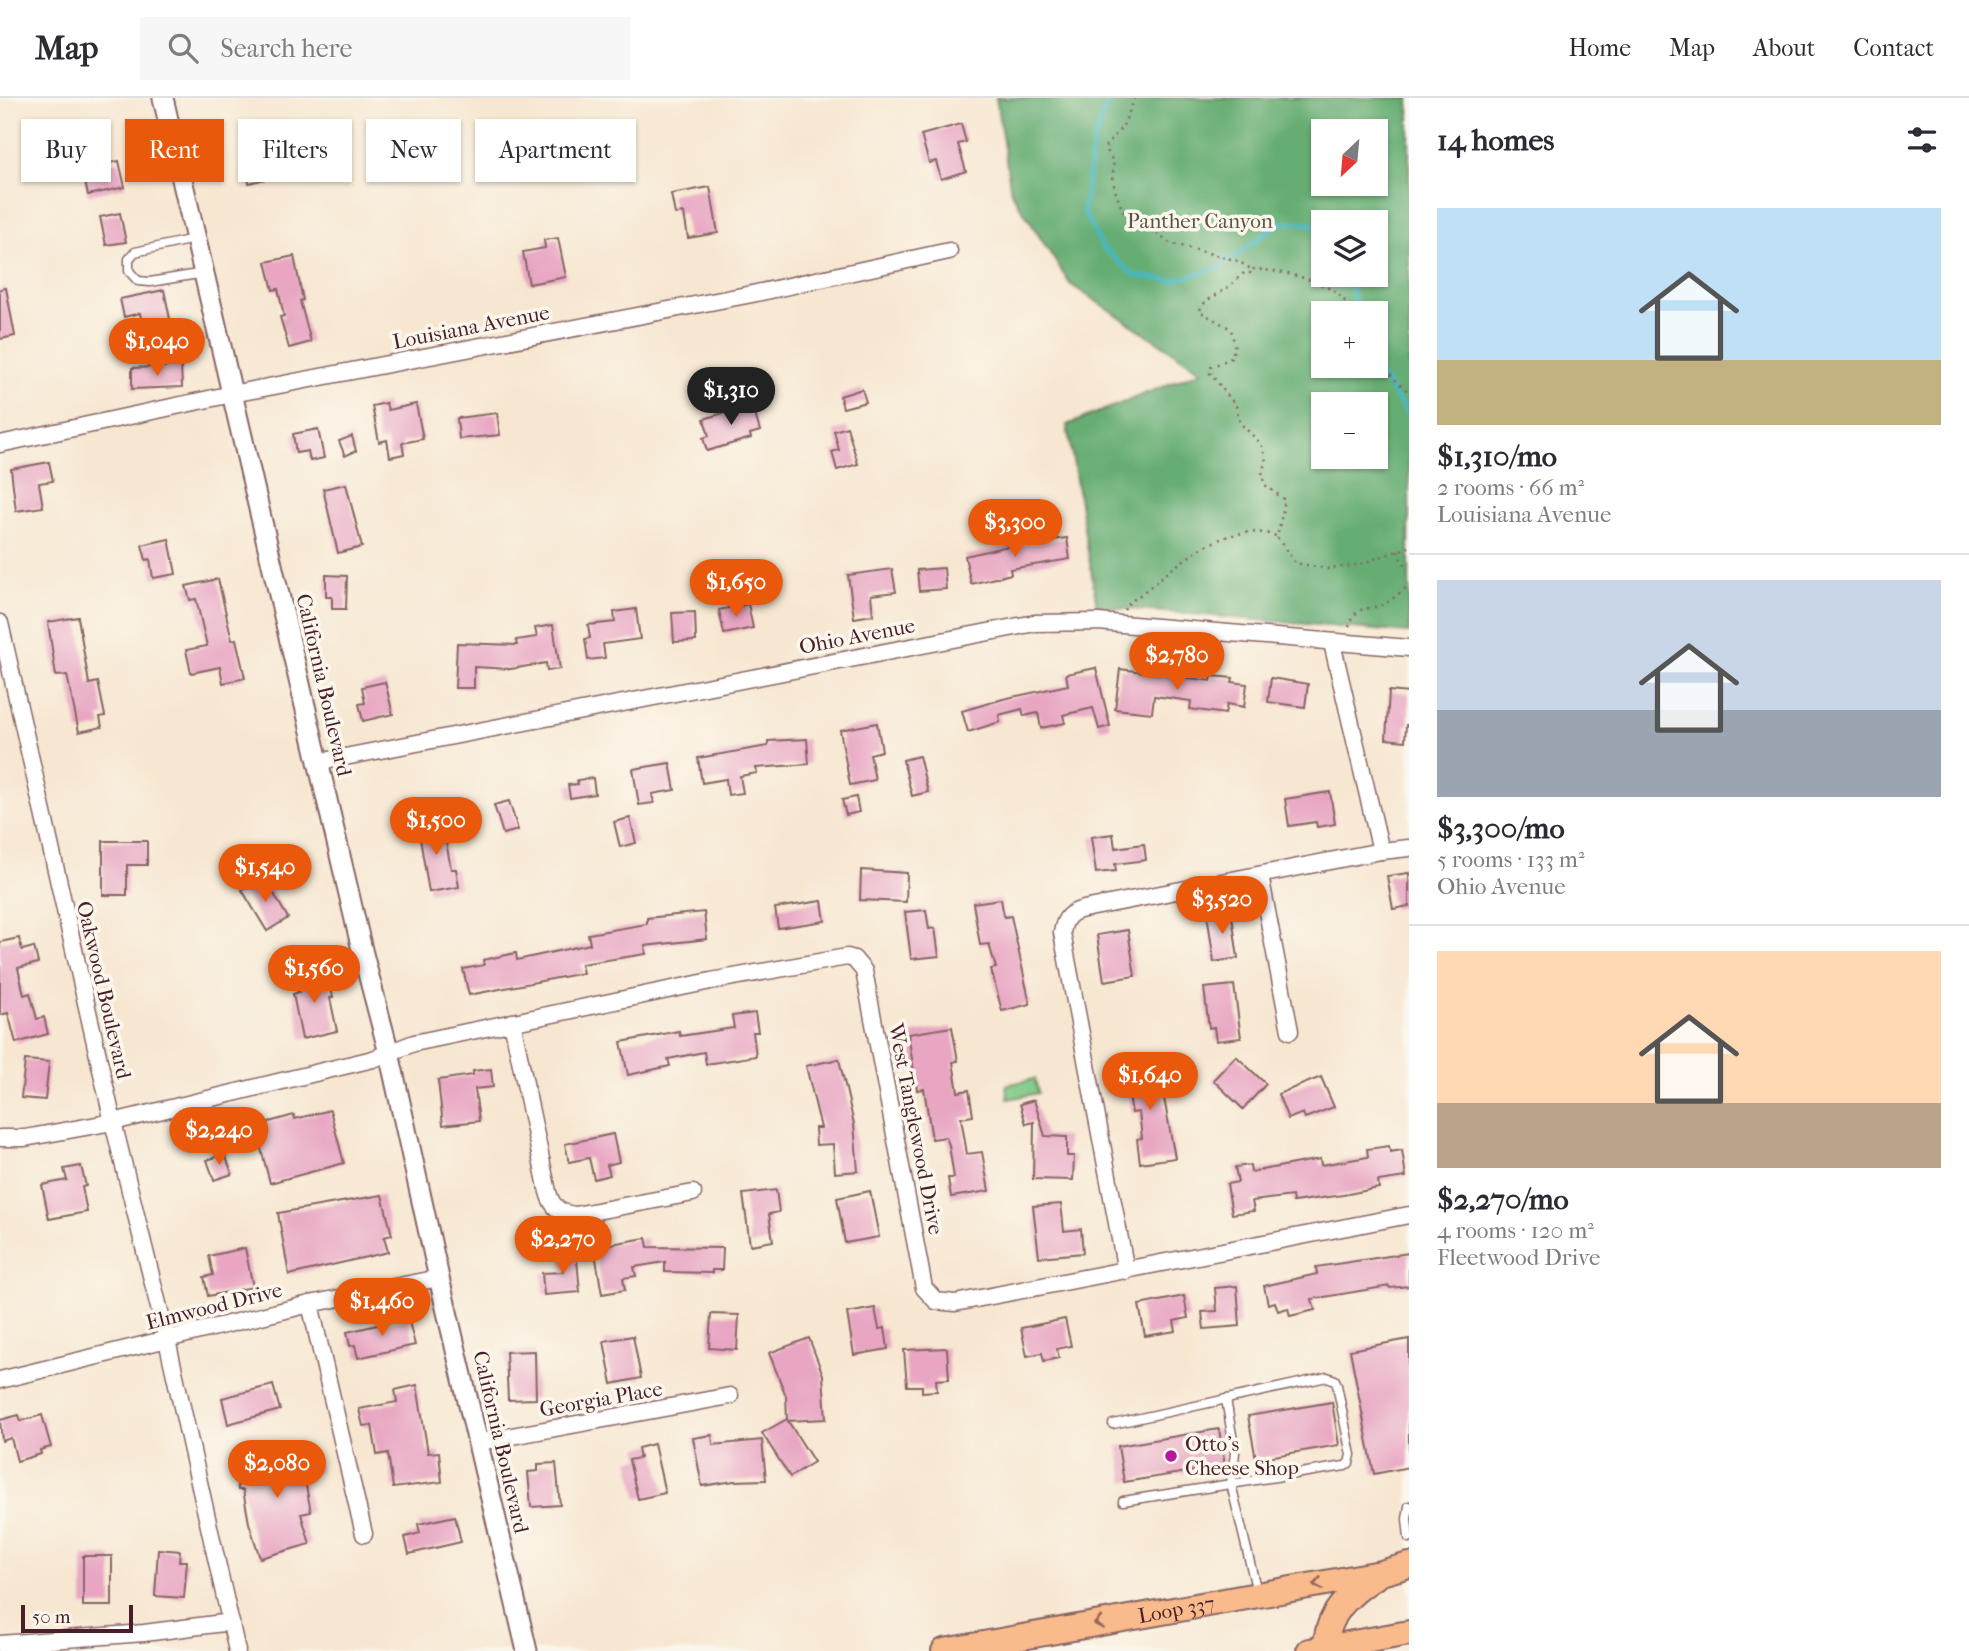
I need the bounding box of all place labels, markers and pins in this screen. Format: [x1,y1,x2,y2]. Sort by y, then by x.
pin: $1,040 [100,318,214,378]
pin: $1,310 [674,368,788,427]
pin: $3,300 [958,500,1072,559]
pin: $1,650 [679,560,793,619]
pin: $2,780 [1120,632,1234,692]
pin: $1,500 [379,798,493,857]
pin: $1,540 [208,844,322,904]
pin: $3,520 [1165,876,1279,936]
pin: $1,560 [257,946,371,1005]
pin: $1,640 [1093,1052,1207,1112]
pin: $2,240 [162,1108,276,1167]
pin: $2,270 [506,1216,620,1276]
pin: $1,460 [325,1278,439,1338]
place label: Otto's Cheese Shop [1185,1432,1299,1480]
pin: $2,080 [220,1440,334,1500]
marker: Otto's Cheese Shop [1163,1448,1179,1464]

